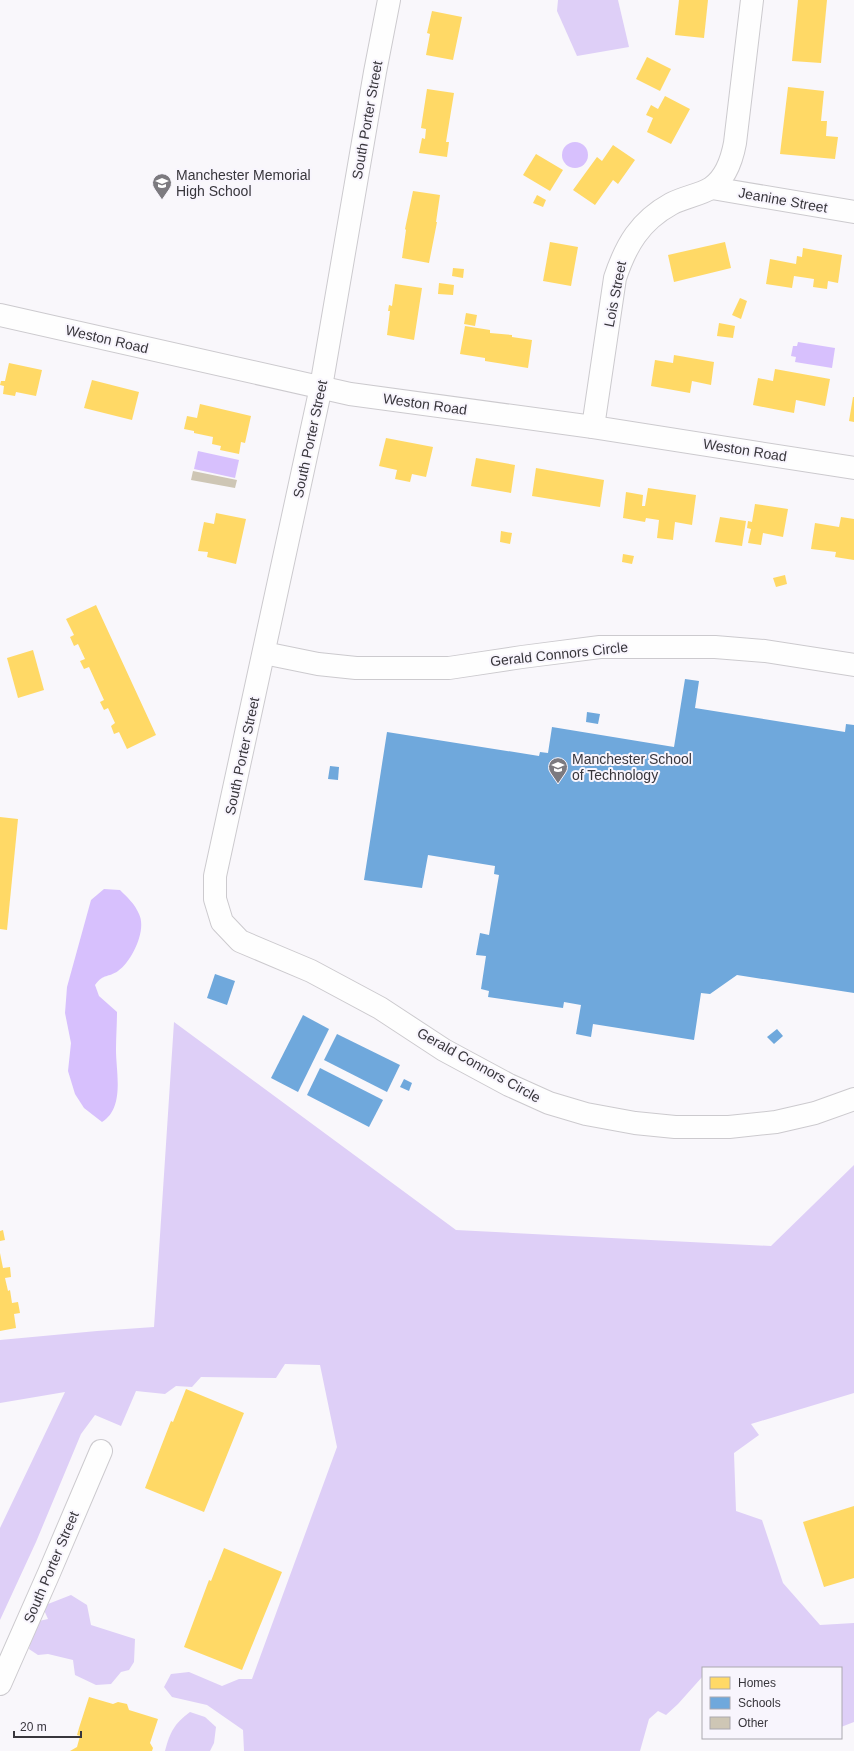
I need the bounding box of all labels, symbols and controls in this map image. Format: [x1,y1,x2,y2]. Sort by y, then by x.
street label: South Porter Street [349,59,385,180]
place label: Manchester Memorial High School [176,167,311,199]
school or university icon: Manchester Memorial High School [151,172,173,200]
street label: Jeanine Street [737,184,829,216]
street label: Lois Street [601,260,629,328]
street label: Weston Road [64,322,150,356]
street label: South Porter Street [290,379,330,499]
street label: Weston Road [382,390,468,418]
street label: Weston Road [702,435,788,465]
street label: Gerald Connors Circle [489,639,629,669]
street label: South Porter Street [222,696,262,816]
place label: Manchester School of Technology [572,751,692,783]
school or university icon: Manchester School of Technology [547,756,569,784]
street label: Gerald Connors Circle [415,1024,544,1106]
street label: South Porter Street [20,1509,82,1625]
legend [702,1667,842,1739]
text: Homes [738,1676,776,1690]
text: Schools [738,1696,781,1710]
scale bar [14,1713,81,1739]
text: Other [738,1716,768,1730]
text: 20 m [20,1720,47,1734]

